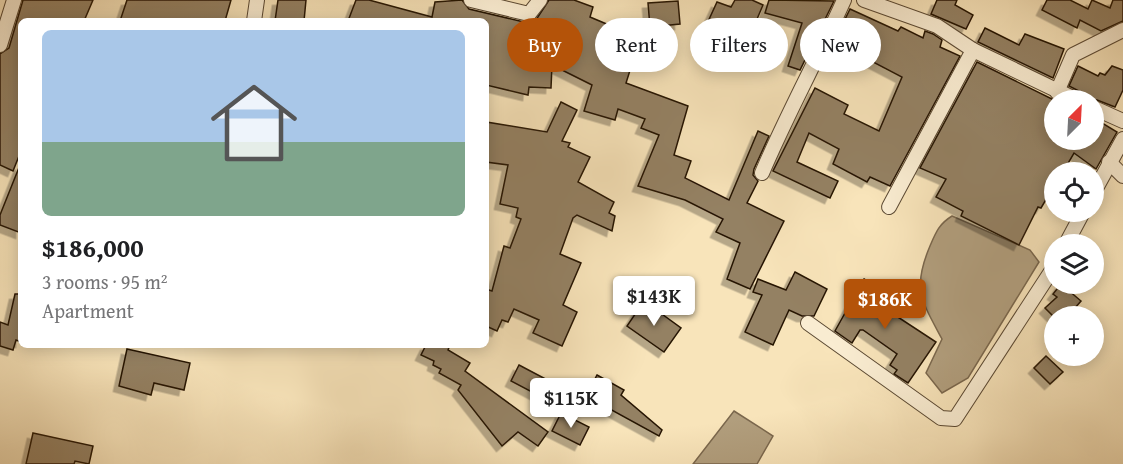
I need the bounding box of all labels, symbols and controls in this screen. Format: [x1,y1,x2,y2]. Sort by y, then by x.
chip: Buy [507,18,583,72]
chip: Rent [595,18,678,72]
chip: Filters [690,18,788,72]
chip: New [800,18,881,72]
icon: home [200,69,308,177]
north arrow [1044,90,1104,150]
map controls [1044,90,1104,366]
button: locate [1044,162,1104,222]
text: $186,000 [42,228,144,267]
button: layers [1044,234,1104,294]
text: 3 rooms · 95 m² [42,267,168,296]
pin: $143K [612,276,696,327]
pin: $186K [843,279,927,330]
text: $143K [627,281,681,310]
text: $186K [858,284,912,313]
text: Apartment [42,296,134,325]
button: + [1044,306,1104,366]
pin: $115K [529,378,613,429]
text: $115K [544,383,598,412]

